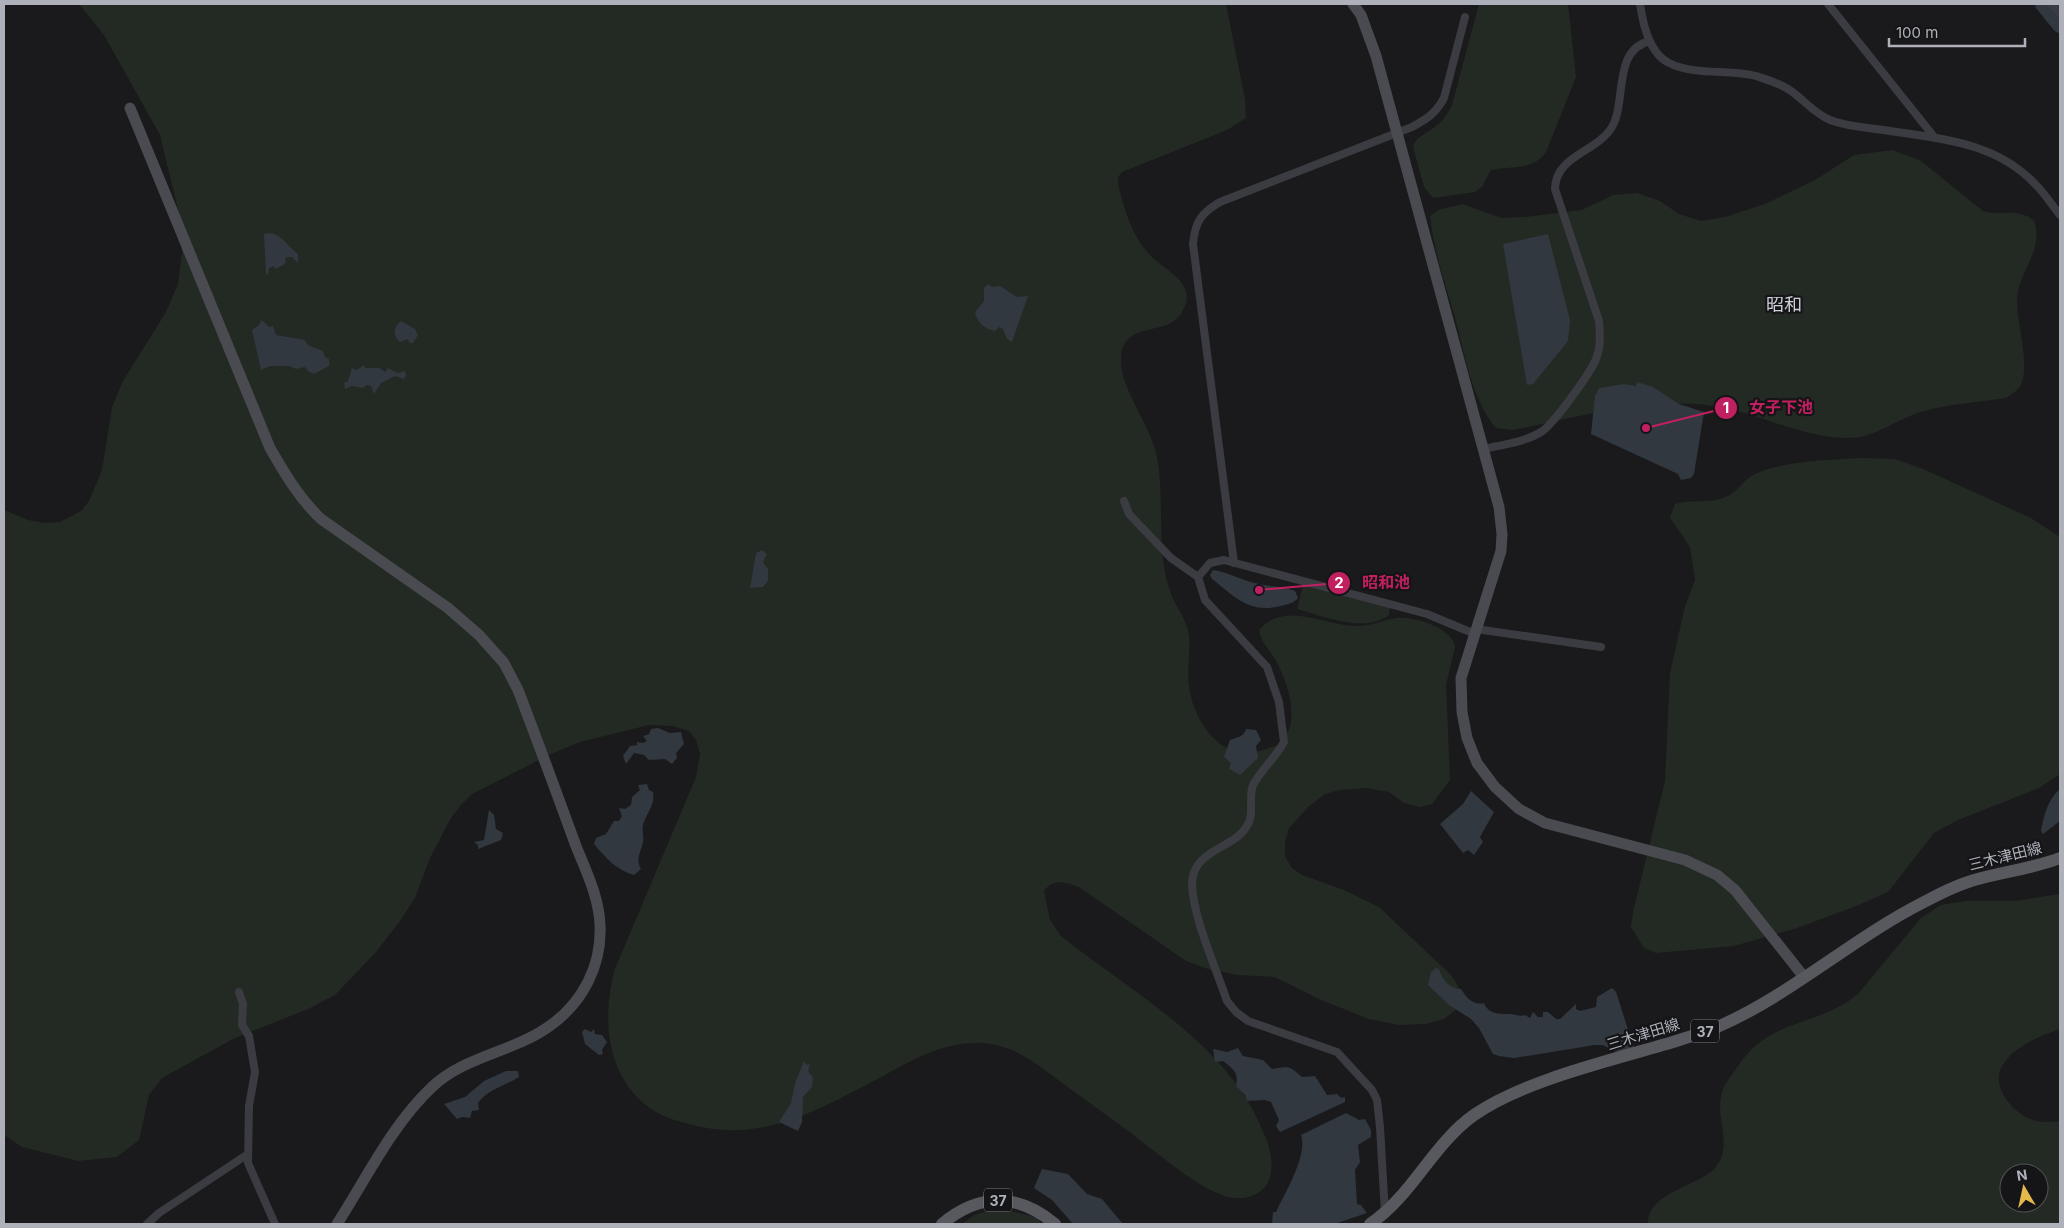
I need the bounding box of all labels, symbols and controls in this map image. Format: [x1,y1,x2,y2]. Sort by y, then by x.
scale bar [1889,15,2025,47]
text: 100 m [1896,23,1938,42]
district label: 昭和 [1766,294,1802,315]
callout: 女子下池 [1714,392,1823,423]
text: 女子下池 [1749,397,1813,417]
text: 1 [1723,398,1729,417]
callout: 昭和池 [1327,567,1420,598]
text: 昭和池 [1362,572,1410,592]
text: 2 [1334,573,1344,592]
street label: 三木津田線 [1966,838,2044,874]
street label: 三木津田線 [1604,1014,1682,1054]
road number: 37 [1691,1019,1719,1042]
north arrow [1999,1163,2049,1213]
text: N [2015,1165,2028,1184]
road number: 37 [984,1188,1012,1212]

